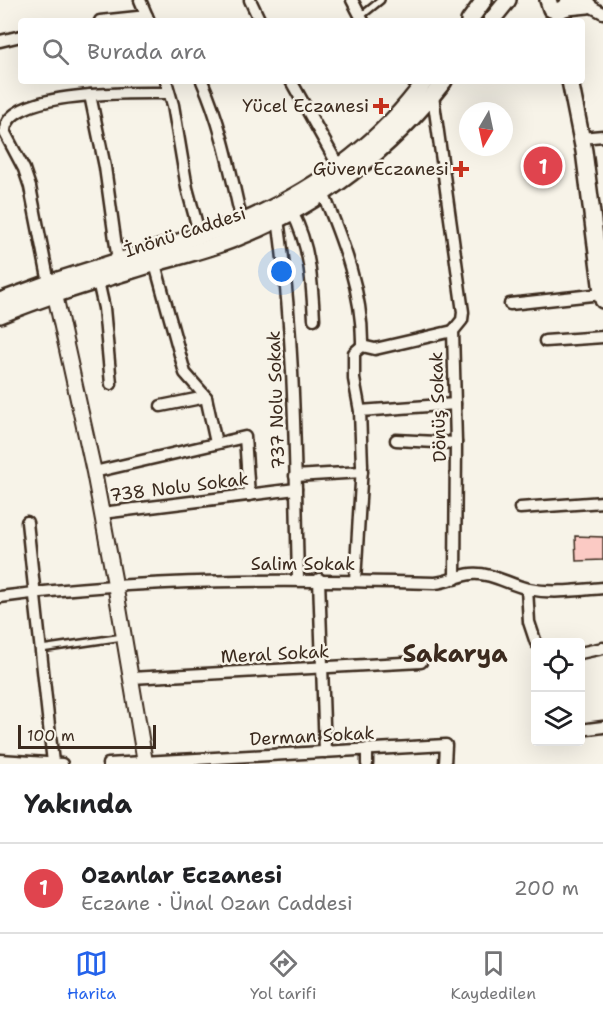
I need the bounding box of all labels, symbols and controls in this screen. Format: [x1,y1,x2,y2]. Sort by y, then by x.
search box [18,18,585,84]
icon: search [39,35,72,68]
text: Burada ara [87,37,206,66]
place label: Yücel Eczanesi [242,94,369,118]
marker: Yücel Eczanesi [374,99,388,113]
north arrow [459,102,513,156]
pin: 1 [524,144,562,188]
place label: Güven Eczanesi [313,157,449,181]
marker: Güven Eczanesi [454,162,468,176]
street label: İnönü Caddesi [121,201,249,263]
your location [267,257,296,286]
street label: 737 Nolu Sokak [262,330,290,470]
street label: Dönüş Sokak [424,351,452,463]
street label: 738 Nolu Sokak [108,467,250,507]
street label: Salim Sokak [251,552,355,576]
district label: Sakarya [402,638,508,670]
map controls [531,638,585,746]
button: locate [531,638,585,692]
street label: Meral Sokak [220,639,330,669]
button: layers [531,692,585,746]
street label: Derman Sokak [249,721,375,751]
scale bar [18,722,156,750]
text: 100 m [27,725,75,746]
text: Yakında [24,786,132,821]
text: Ozanlar Eczanesi [81,861,282,890]
text: 1 [39,875,48,901]
text: 200 m [514,875,579,901]
text: Eczane · Ünal Ozan Caddesi [81,890,353,916]
tab: Harita [67,947,116,1004]
tab: Yol tarifi [250,947,317,1004]
tab: Kaydedilen [450,947,536,1004]

